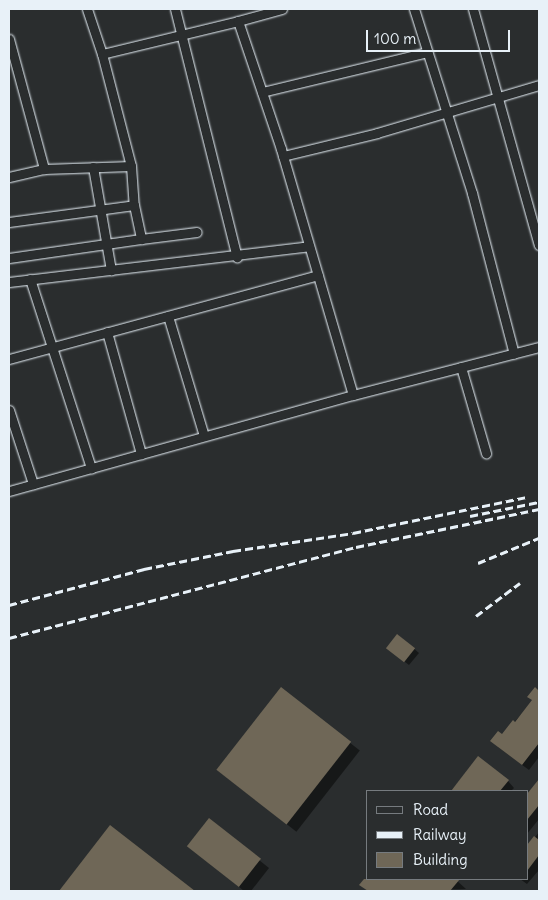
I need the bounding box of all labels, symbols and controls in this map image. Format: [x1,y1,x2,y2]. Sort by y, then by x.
scale bar [368,20,512,52]
text: 100 m [374,29,416,48]
legend [366,790,528,880]
text: Road [413,800,448,819]
text: Railway [413,825,467,844]
text: Building [413,850,468,869]

